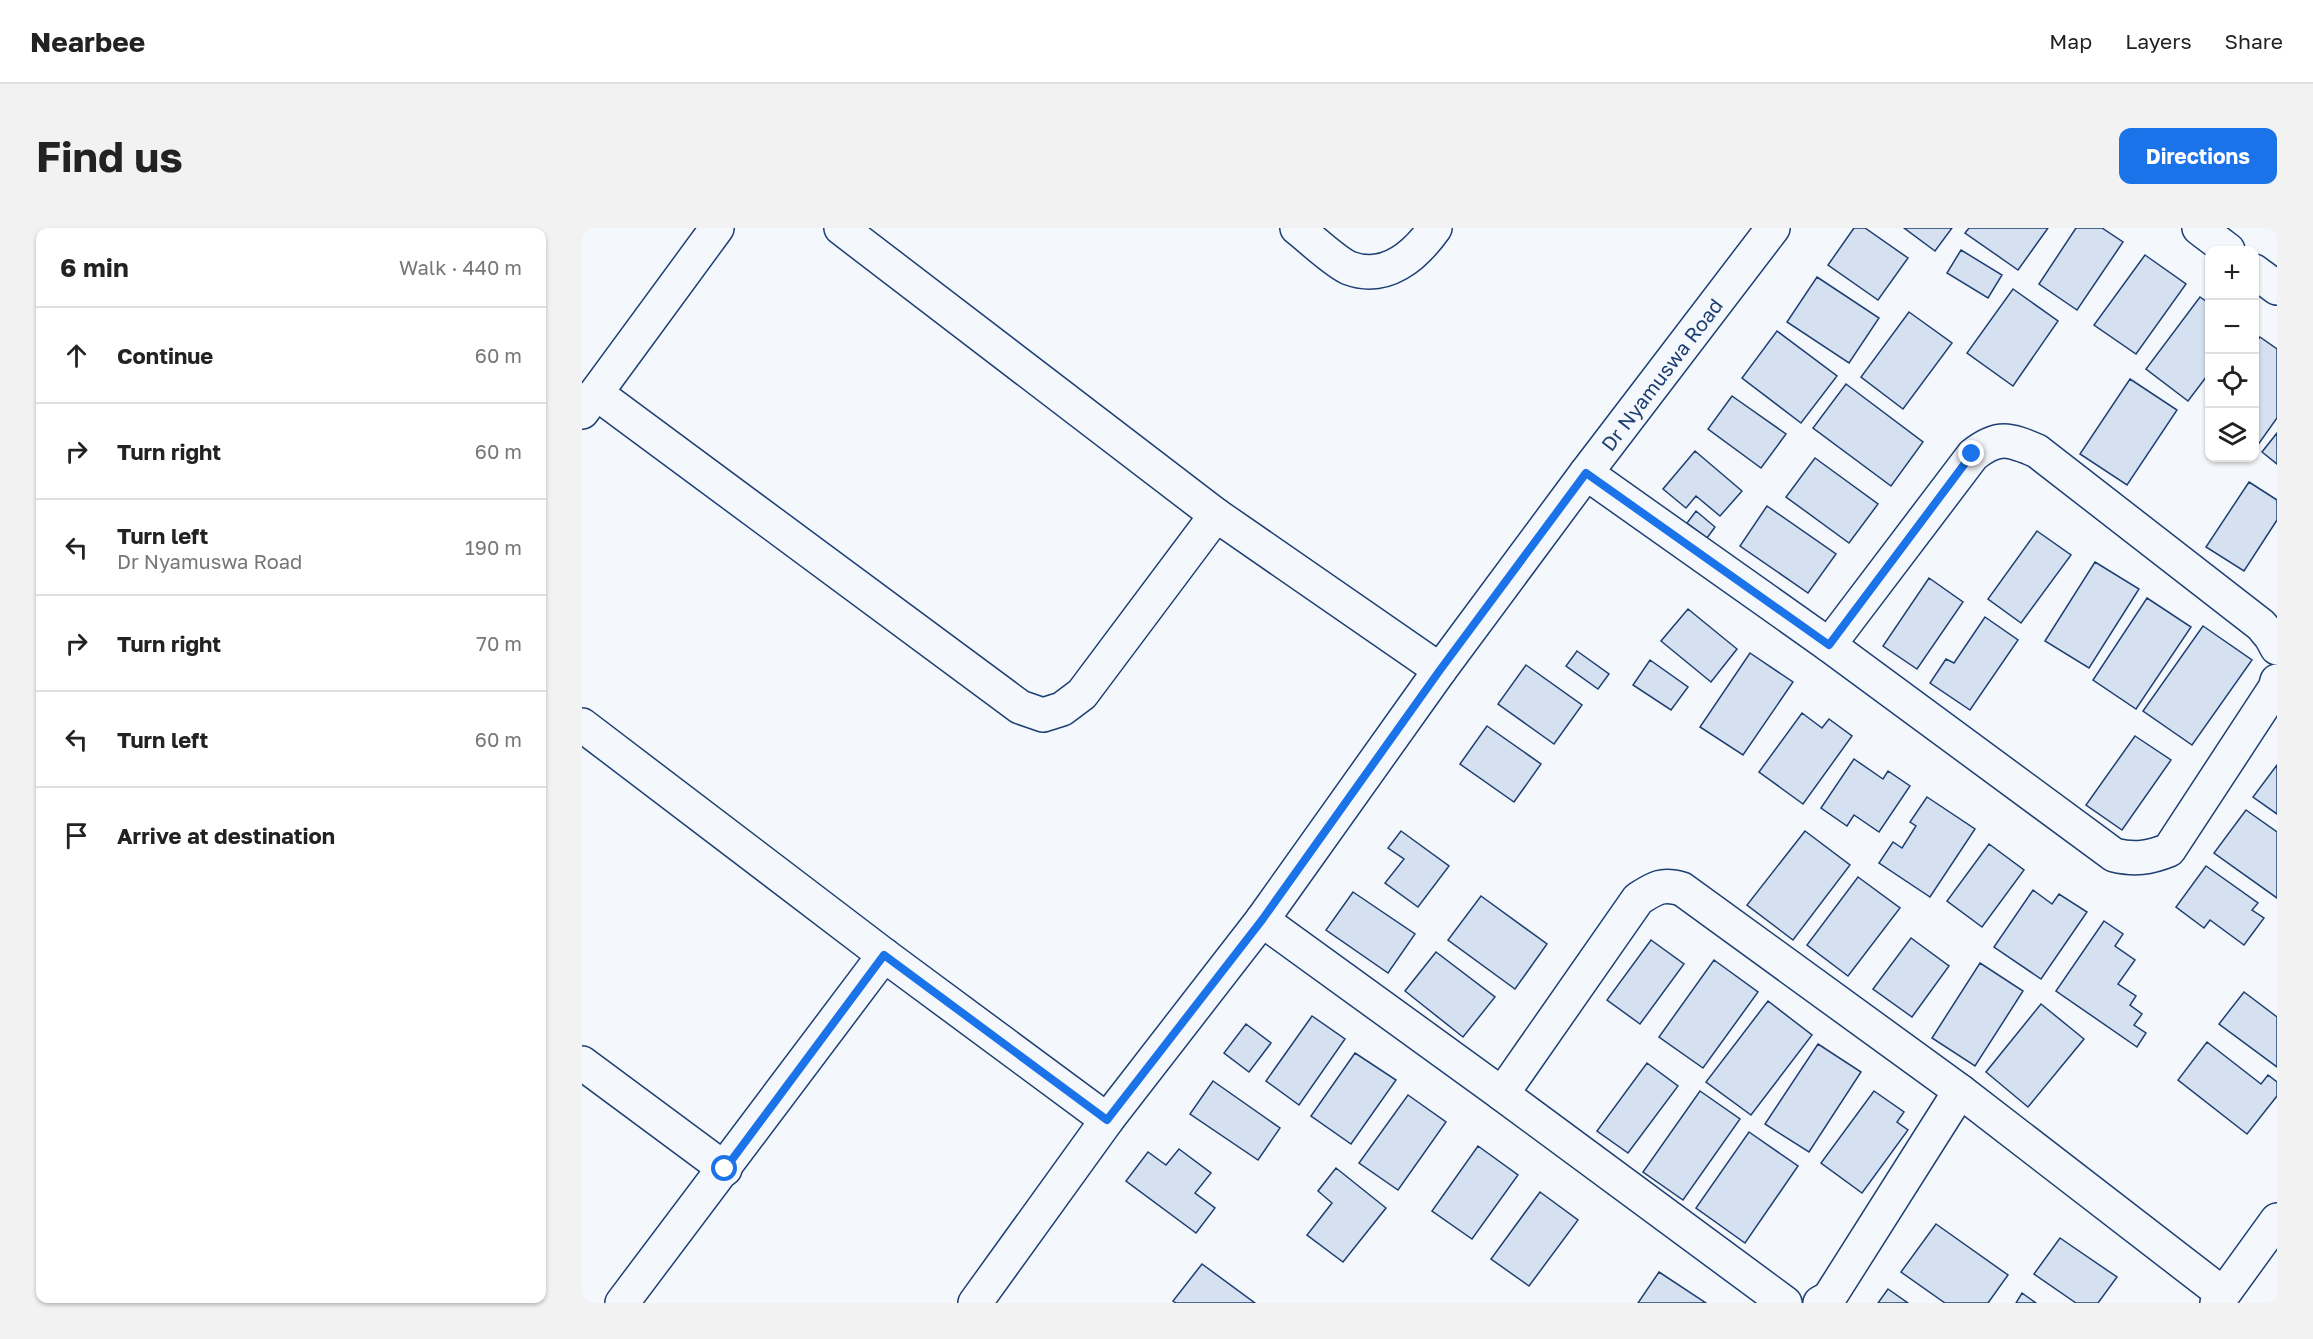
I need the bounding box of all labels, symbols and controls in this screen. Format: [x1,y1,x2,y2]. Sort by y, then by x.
text: Nearbee [30,25,145,58]
text: Map [2049,28,2092,54]
text: Layers [2125,28,2192,54]
text: Share [2225,28,2283,54]
button: Directions [2119,128,2277,184]
text: Find us [36,131,183,181]
map controls [2205,246,2259,462]
button: + [2205,246,2259,300]
text: 6 min [60,252,129,283]
text: Walk · 440 m [399,255,522,279]
street label: Dr Nyamuswa Road [1596,293,1727,455]
button: − [2205,300,2259,354]
icon: ahead [60,339,93,372]
text: Continue [117,342,213,369]
text: 60 m [475,343,522,367]
button: locate [2205,354,2259,408]
button: layers [2205,408,2259,462]
icon: right [60,435,93,468]
text: Turn right [117,438,221,465]
text: 60 m [475,439,522,463]
route end [1958,440,1984,466]
text: Turn left [117,522,208,549]
icon: left [60,531,93,564]
text: 190 m [465,535,522,559]
text: Dr Nyamuswa Road [117,549,302,573]
icon: right [60,627,93,660]
text: Turn right [117,630,221,657]
text: 70 m [476,631,522,655]
icon: left [60,723,93,756]
text: Turn left [117,726,208,753]
text: 60 m [475,727,522,751]
icon: arrive [60,819,93,852]
text: Arrive at destination [117,822,335,849]
route start [711,1155,737,1181]

